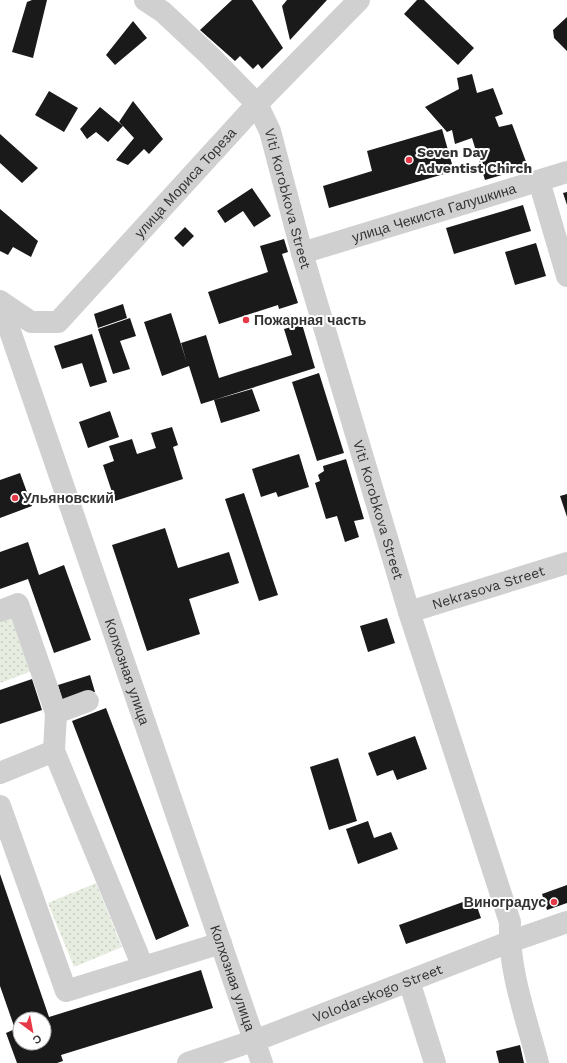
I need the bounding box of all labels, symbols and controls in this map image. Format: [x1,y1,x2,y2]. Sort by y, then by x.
street label: улица Мориса Тореза [131,124,239,241]
street label: Viti Korobkova Street [262,127,314,271]
place label: Seven Day Adventist Chirch [417,144,532,176]
marker: Seven Day Adventist Chirch [404,155,414,165]
street label: улица Чекиста Галушкина [350,180,518,245]
place label: Пожарная часть [254,312,367,328]
marker: Пожарная часть [241,315,251,325]
street label: Viti Korobkova Street [350,438,407,581]
place label: Ульяновский [23,490,114,506]
marker: Ульяновский [10,493,20,503]
street label: Nekrasova Street [430,562,547,612]
street label: Колхозная улица [102,617,153,727]
place label: Виноградус [464,894,546,910]
marker: Виноградус [549,897,559,907]
street label: Колхозная улица [207,923,258,1033]
street label: Volodarskogo Street [310,961,445,1026]
north arrow [12,1011,52,1051]
text: С [30,1031,44,1047]

